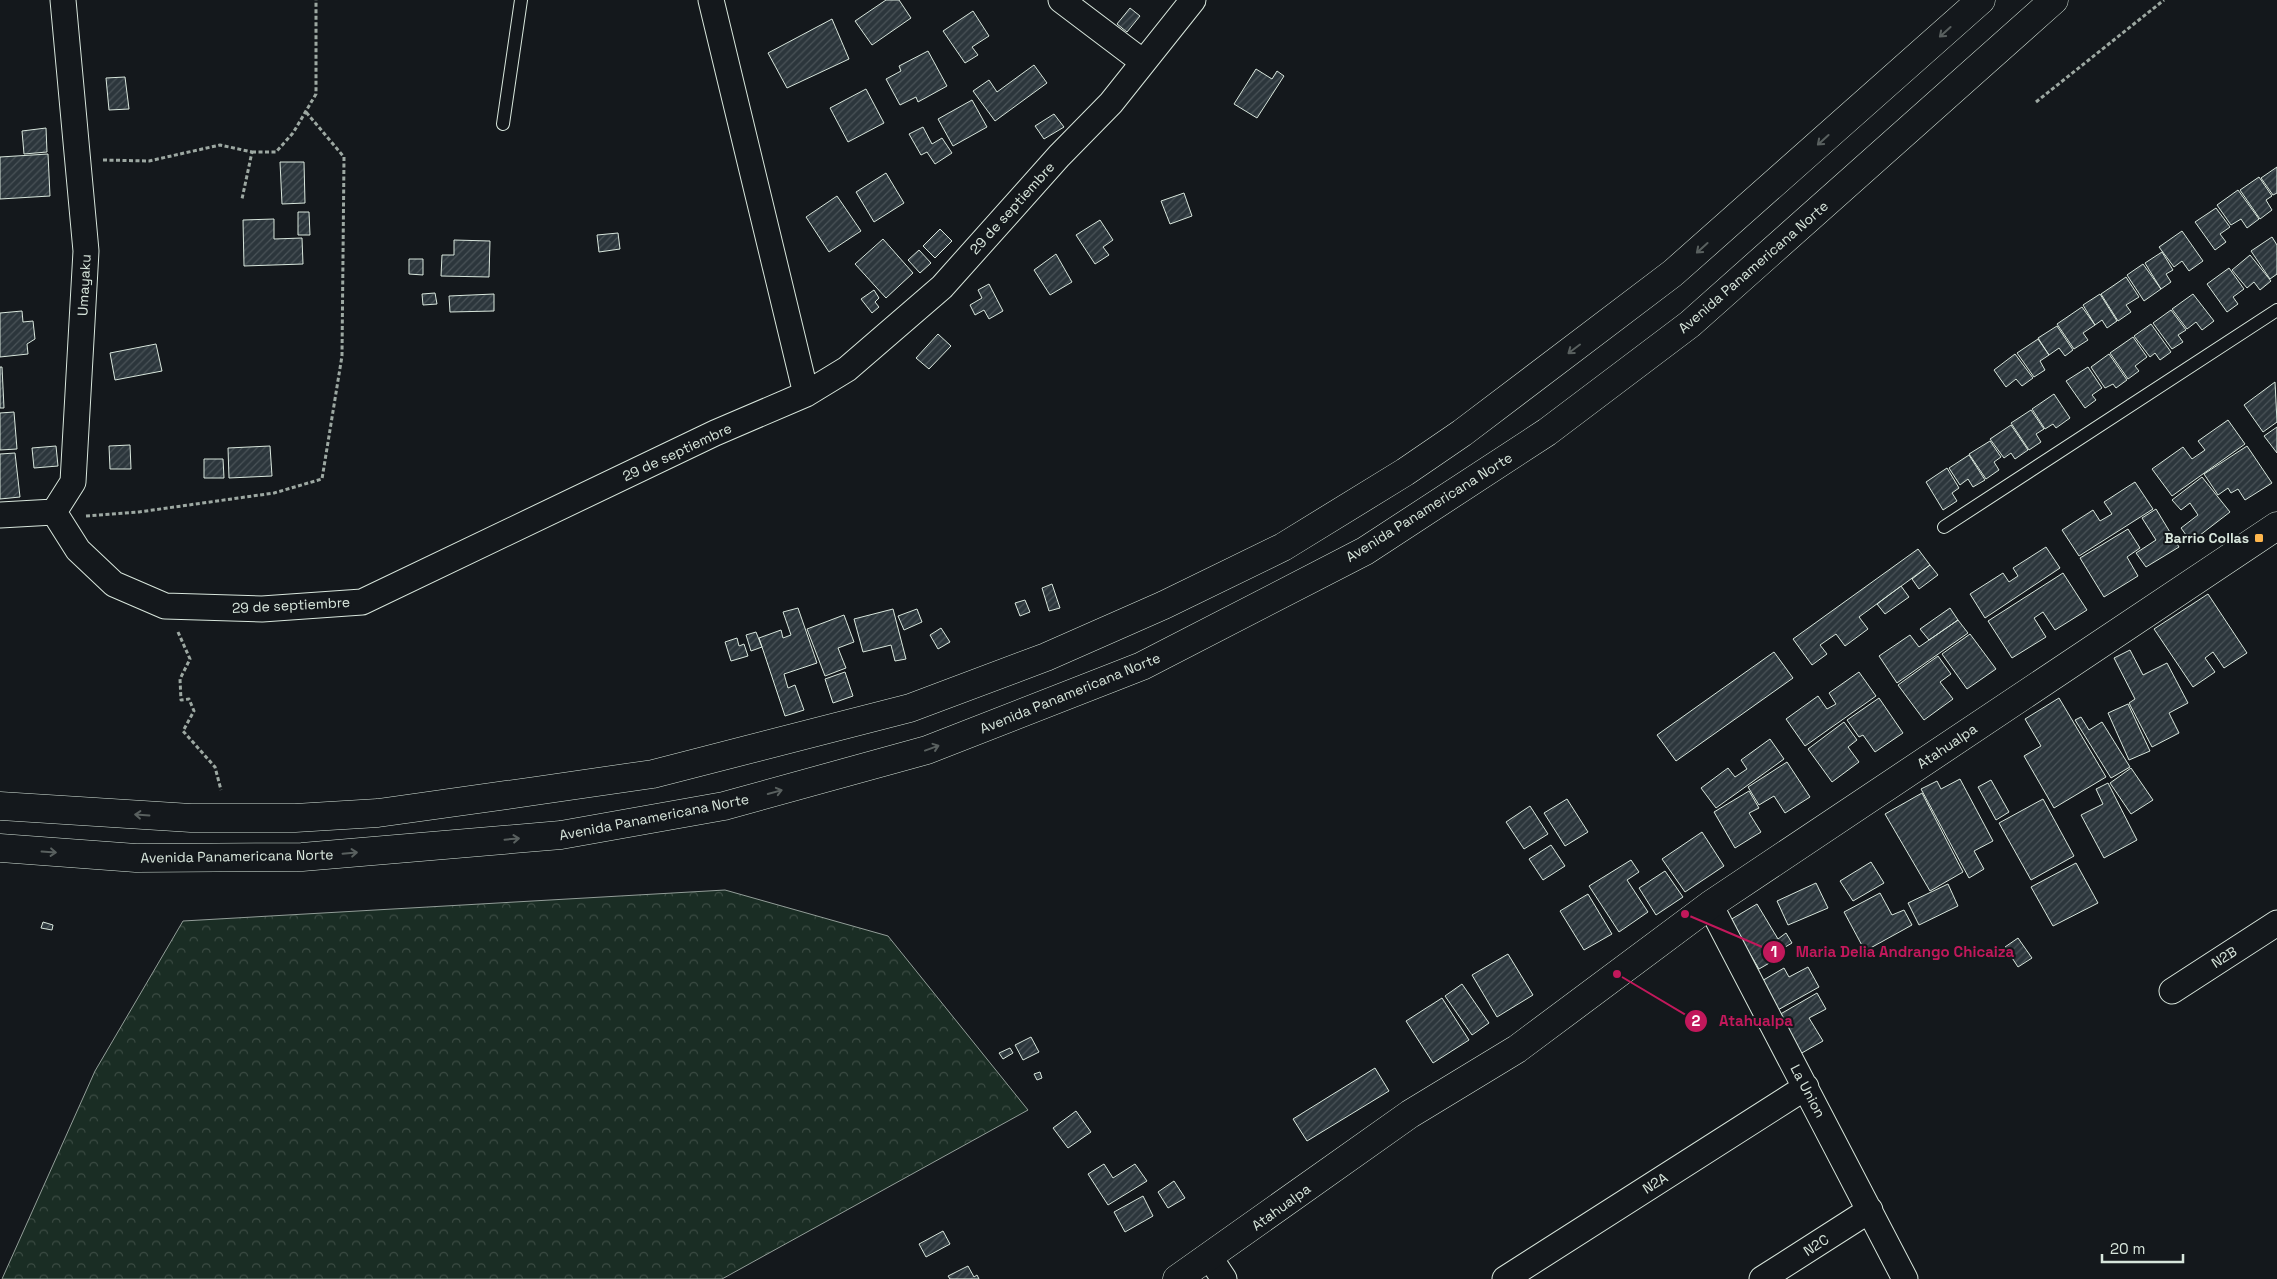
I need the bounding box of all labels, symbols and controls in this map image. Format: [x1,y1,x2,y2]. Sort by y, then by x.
one-way arrow [1938,27,1951,38]
one-way arrow [1817,134,1830,146]
street label: 29 de septiembre [966,158,1058,258]
street label: Avenida Panamericana Norte [1674,197,1832,337]
one-way arrow [1695,242,1708,254]
street label: Umayaku [73,254,95,316]
one-way arrow [1568,343,1581,354]
street label: 29 de septiembre [620,419,734,485]
street label: Avenida Panamericana Norte [1342,448,1516,566]
place label: Barrio Collas [2164,529,2249,547]
marker: Barrio Collas [2253,532,2265,544]
street label: 29 de septiembre [231,593,351,617]
street label: Avenida Panamericana Norte [977,648,1163,738]
street label: Atahualpa [1914,719,1980,773]
one-way arrow [923,743,939,752]
one-way arrow [767,787,783,797]
street label: Avenida Panamericana Norte [557,790,751,844]
one-way arrow [135,811,151,820]
one-way arrow [504,834,520,844]
street label: Avenida Panamericana Norte [140,845,334,867]
one-way arrow [40,847,56,856]
one-way arrow [342,848,358,858]
callout: Maria Delia Andrango Chicaiza [1761,937,2025,967]
text: 1 [1771,942,1777,961]
text: Maria Delia Andrango Chicaiza [1796,942,2015,961]
street label: N2B [2208,942,2240,972]
callout: Atahualpa [1684,1006,1803,1036]
text: 2 [1692,1011,1701,1030]
text: Atahualpa [1719,1011,1793,1030]
street label: La Union [1786,1061,1830,1121]
street label: N2A [1639,1168,1671,1198]
street label: Atahualpa [1248,1180,1314,1234]
street label: N2C [1800,1230,1832,1260]
scale bar [2102,1232,2183,1264]
text: 20 m [2110,1239,2145,1258]

